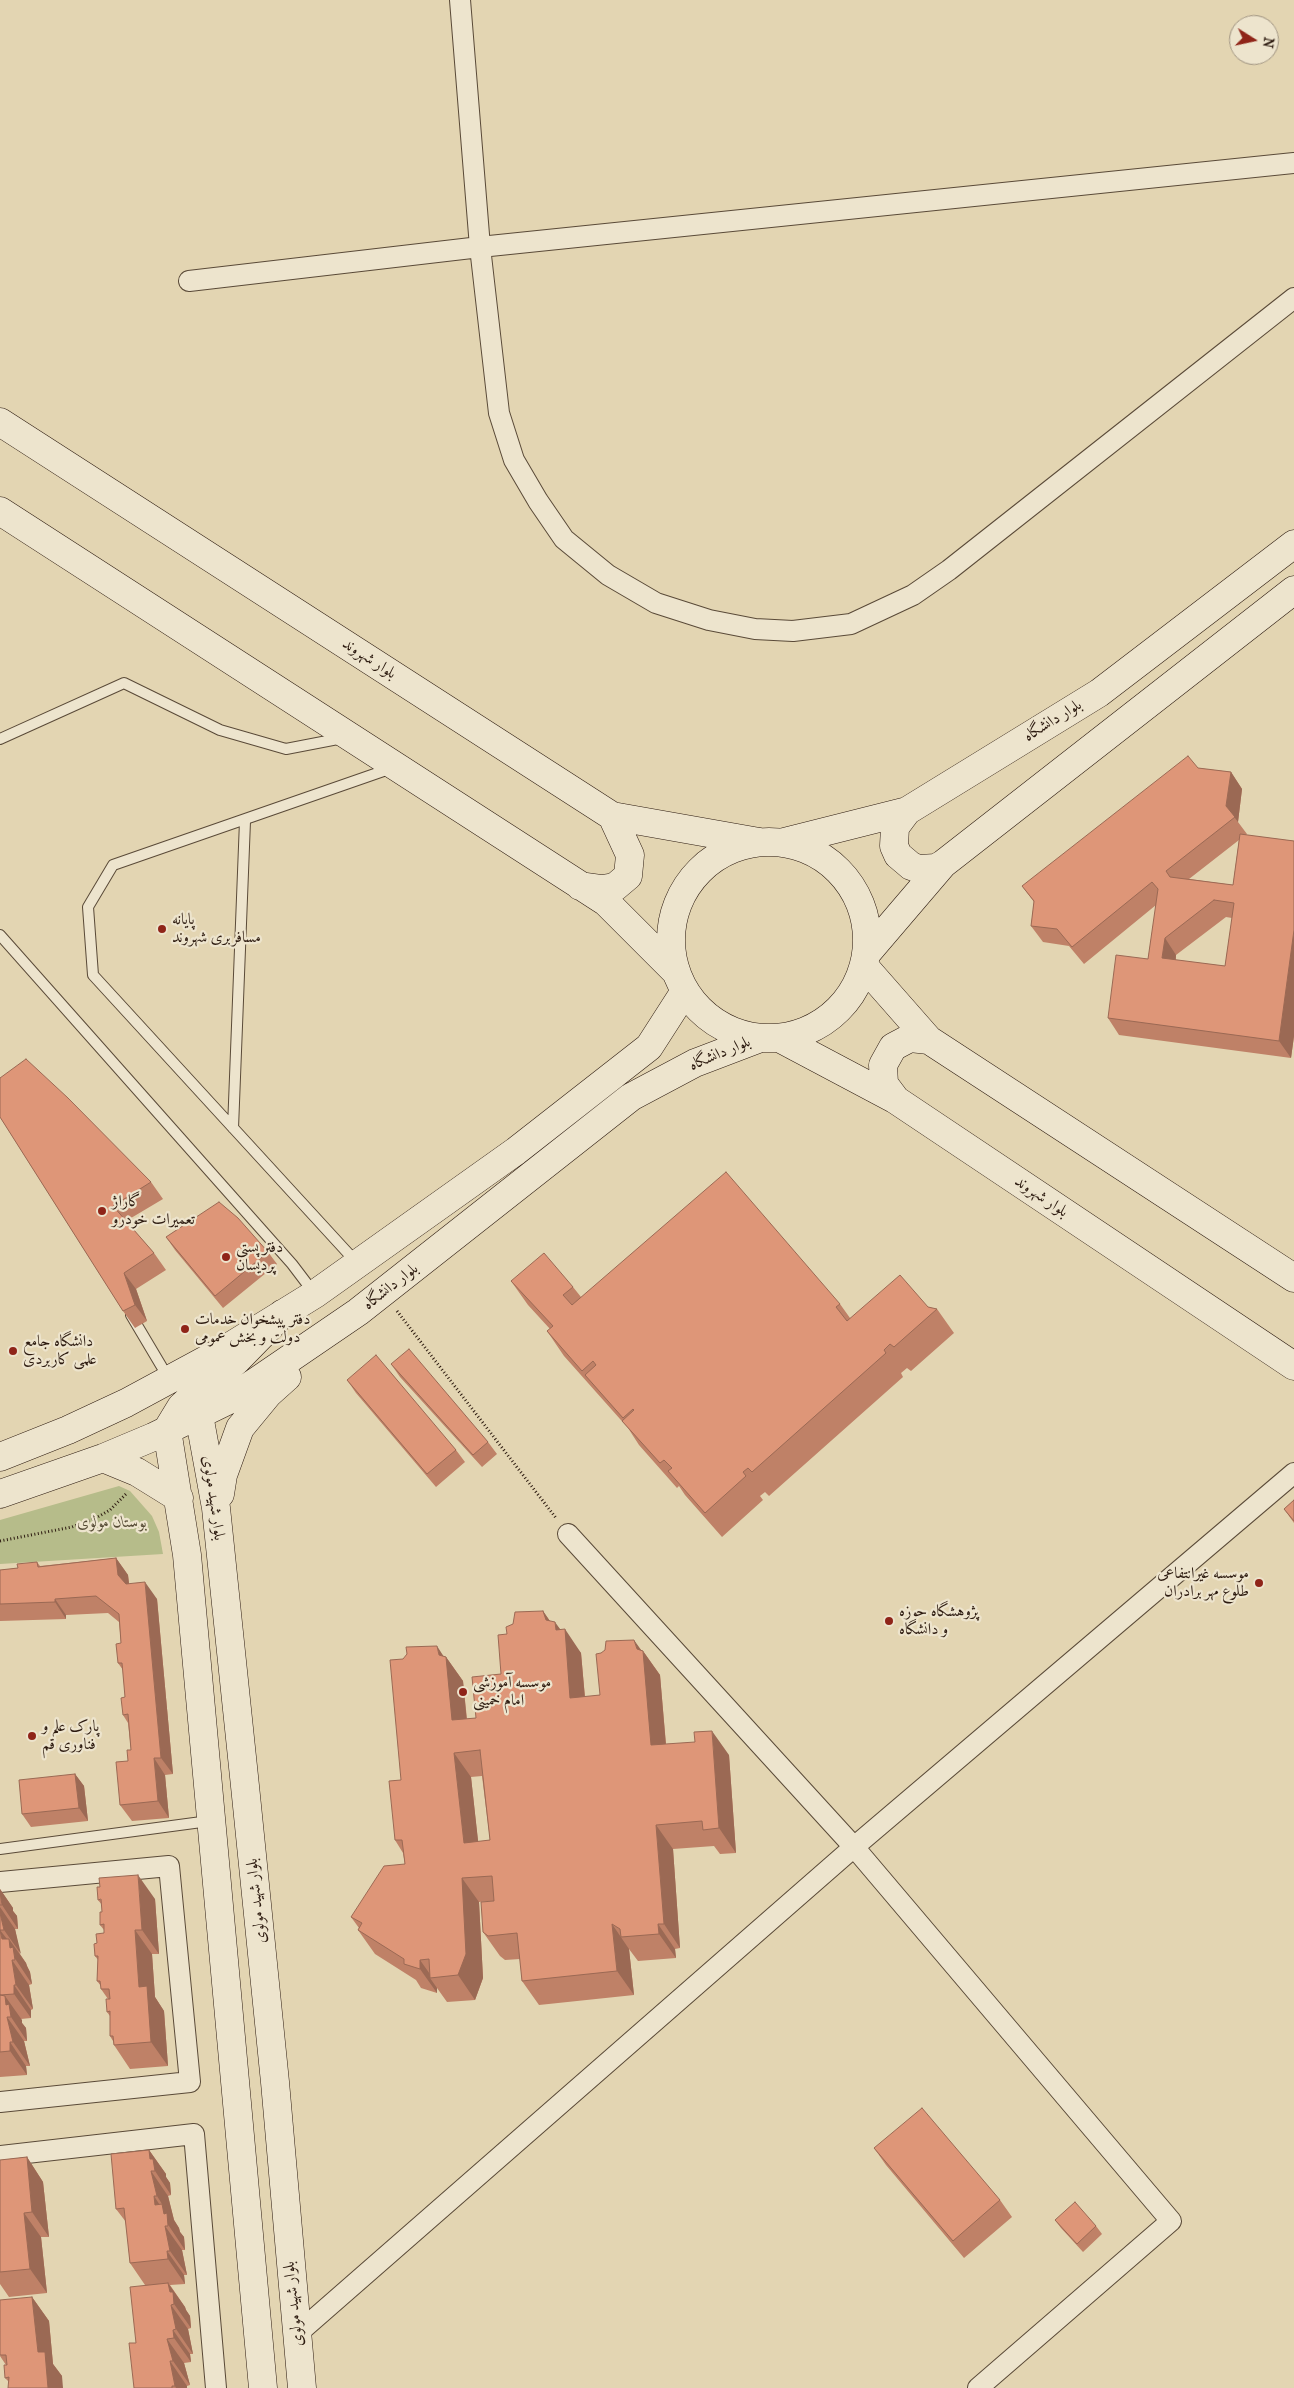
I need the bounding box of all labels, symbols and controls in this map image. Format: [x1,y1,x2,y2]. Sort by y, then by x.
north arrow [1229,15,1279,65]
text: N [1259,36,1278,49]
street label: بلوار شهروند [338,634,400,684]
street label: بلوار دانشگاه [1020,696,1086,746]
place label: پایانه مسافربری شهروند [172,910,261,948]
marker: پایانه مسافربری شهروند [156,923,168,935]
street label: بلوار دانشگاه [686,1032,754,1076]
street label: بلوار شهروند [1010,1172,1072,1222]
place label: گاراژ تعمیرات خودرو [112,1192,195,1230]
marker: گاراژ تعمیرات خودرو [96,1205,108,1217]
place label: دفتر پستی پردیسان [236,1238,283,1276]
marker: دفتر پستی پردیسان [220,1251,232,1263]
street label: بلوار دانشگاه [360,1259,422,1315]
place label: دفتر پیشخوان خدمات دولت و بخش عمومی [195,1310,310,1348]
marker: دفتر پیشخوان خدمات دولت و بخش عمومی [179,1323,191,1335]
place label: دانشگاه جامع علمی کاربردی [23,1332,97,1370]
marker: دانشگاه جامع علمی کاربردی [7,1345,19,1357]
street label: بلوار شهید مولوی [198,1454,228,1542]
park label: بوستان مولوی [77,1513,147,1533]
place label: موسسه غیرانتفاعی طلوع مهر برادران [1157,1564,1249,1602]
marker: موسسه غیرانتفاعی طلوع مهر برادران [1253,1577,1265,1589]
place label: پژوهشگاه حوزه و دانشگاه [899,1602,978,1640]
marker: پژوهشگاه حوزه و دانشگاه [883,1615,895,1627]
place label: موسسه آموزشی امام خمینی [473,1673,551,1711]
marker: موسسه آموزشی امام خمینی [457,1686,469,1698]
place label: پارک علم و فناوری قم [42,1717,99,1755]
marker: پارک علم و فناوری قم [26,1730,38,1742]
street label: بلوار شهید مولوی [243,1857,271,1945]
street label: بلوار شهید مولوی [280,2260,308,2348]

